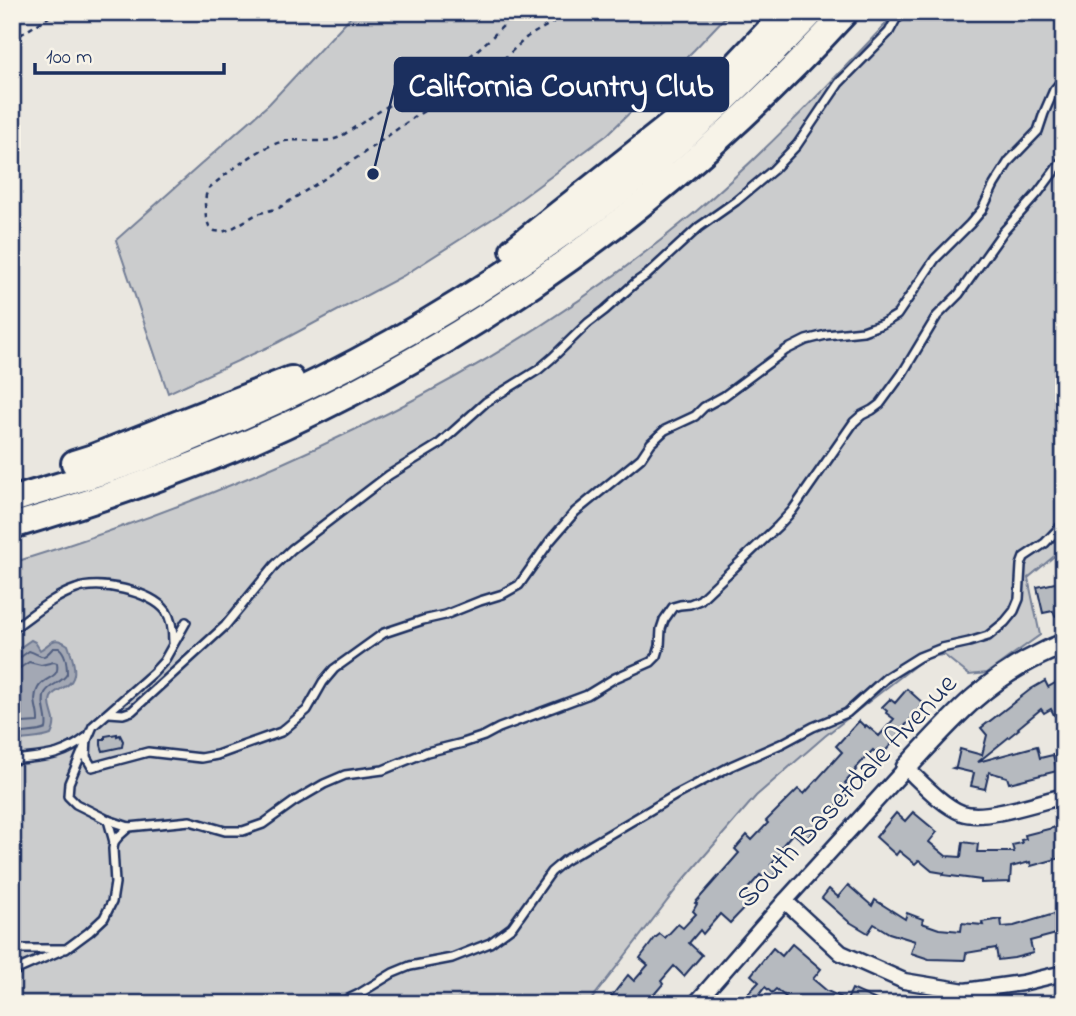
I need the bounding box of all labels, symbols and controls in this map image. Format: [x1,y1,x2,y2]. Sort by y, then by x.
scale bar [35,32,224,76]
text: 100 m [46,43,92,73]
callout: California Country Club [395,58,728,111]
text: California Country Club [409,65,714,113]
street label: South Basetdale Avenue [727,664,969,920]

